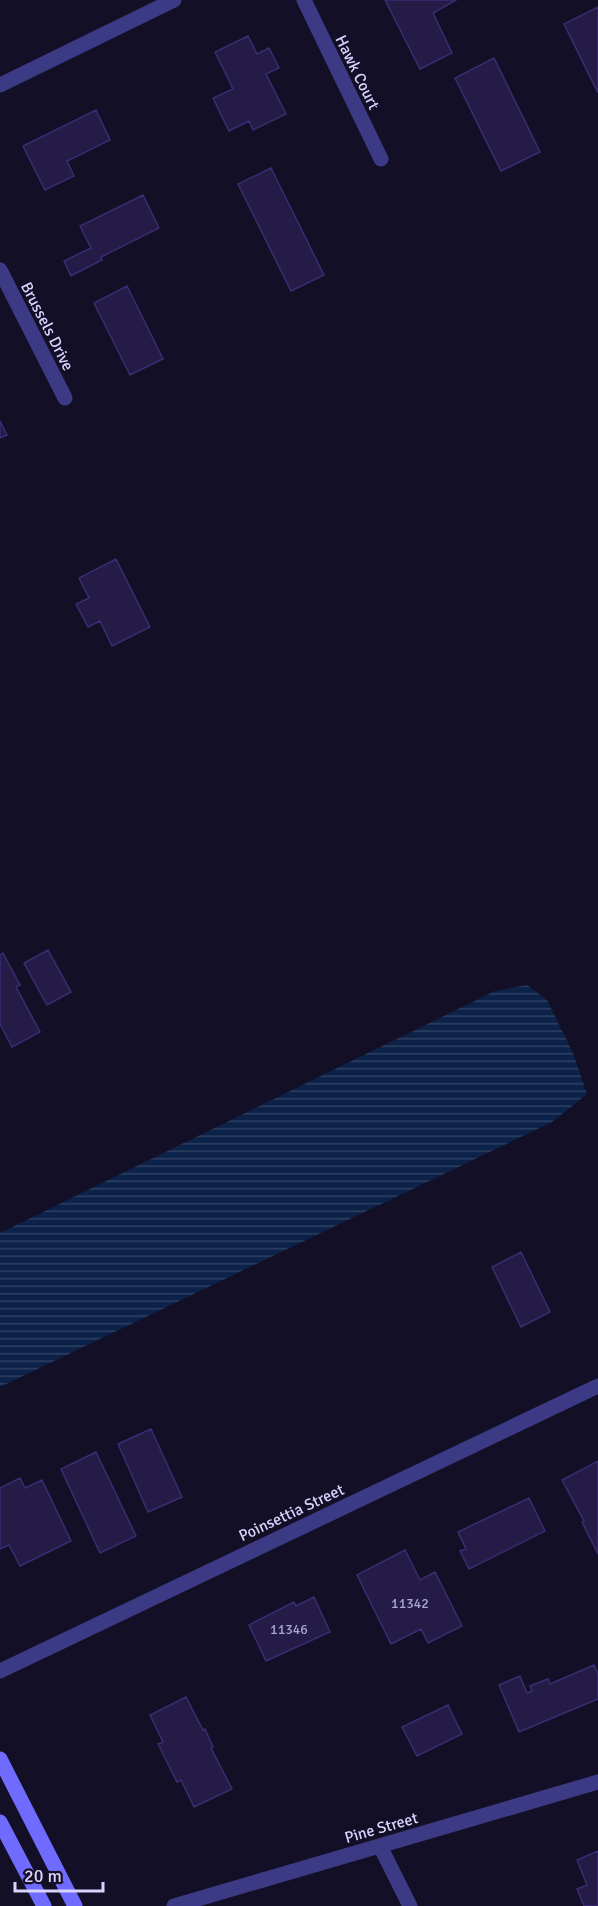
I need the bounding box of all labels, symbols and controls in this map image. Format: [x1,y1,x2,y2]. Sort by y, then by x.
street label: Hawk Court [331,32,384,113]
street label: Brussels Drive [16,279,78,374]
street label: Poinsettia Street [236,1480,348,1546]
house number: 11342 [391,1595,429,1612]
house number: 11346 [270,1621,308,1638]
street label: Pine Street [342,1808,421,1848]
scale bar [15,1855,104,1893]
text: 20 m [24,1865,62,1887]

